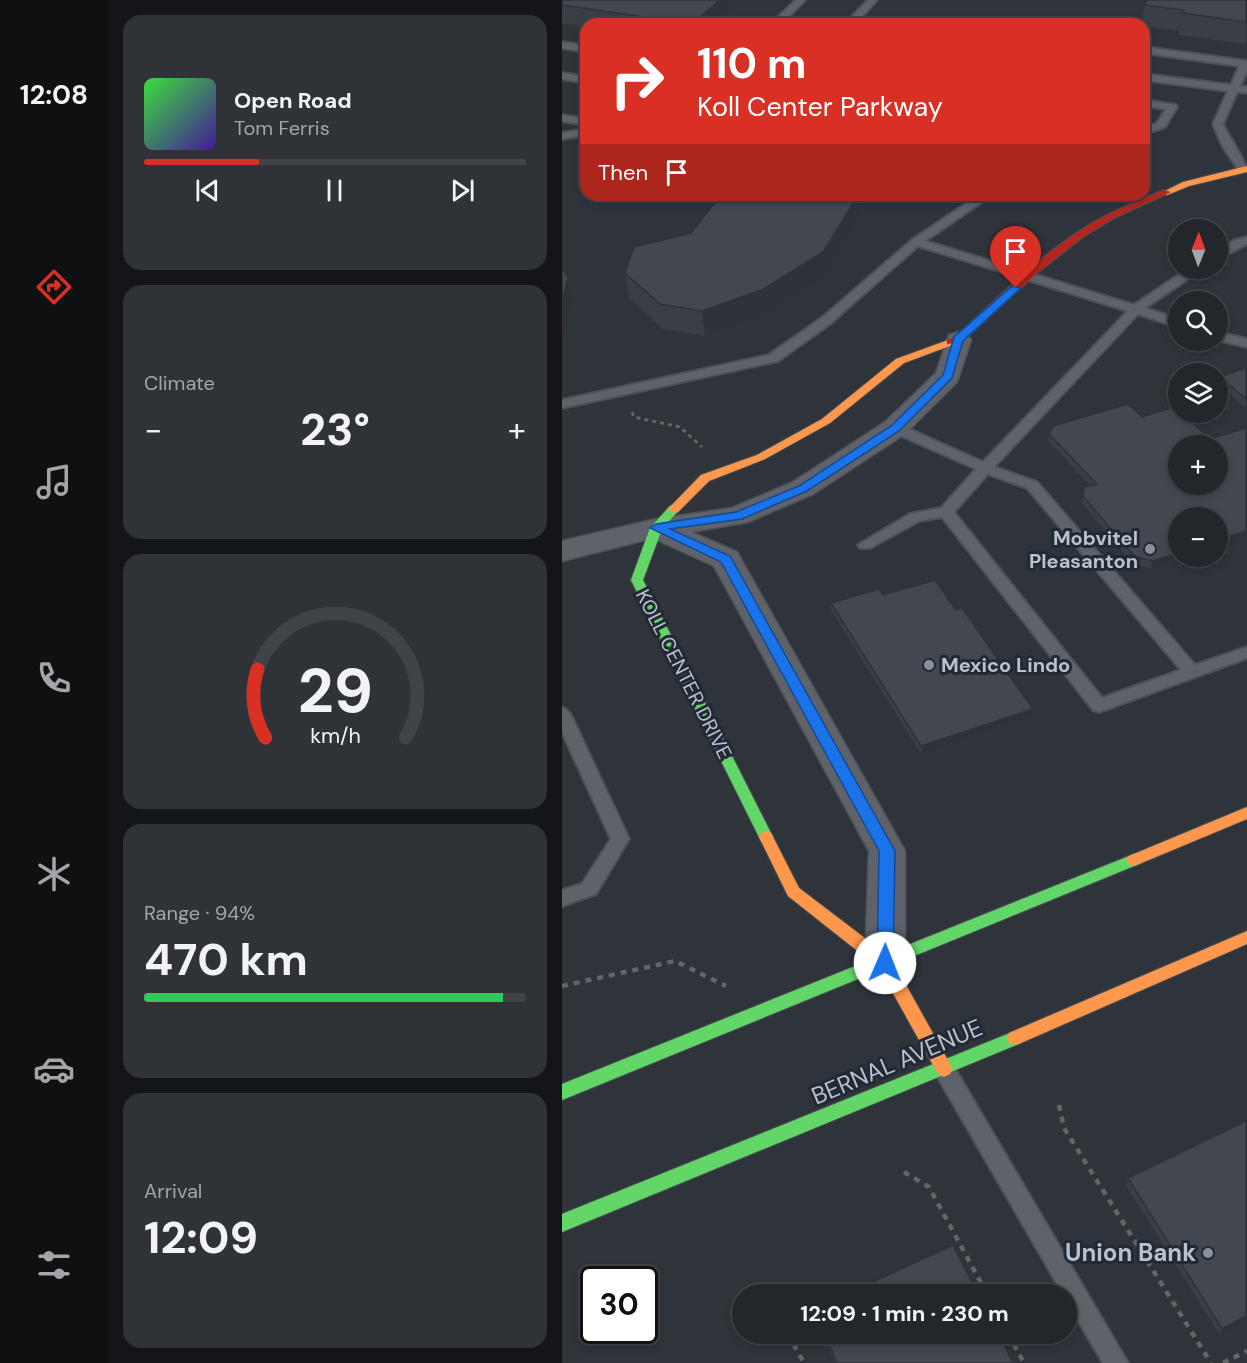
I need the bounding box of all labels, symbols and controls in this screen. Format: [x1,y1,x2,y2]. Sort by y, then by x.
text: 110 m [697,36,807,91]
icon: right [598,42,676,120]
text: 12:08 [20,77,88,112]
text: Open Road [234,86,352,115]
text: Koll Center Parkway [697,89,943,124]
text: Tom Ferris [234,115,330,141]
icon: arrive [660,156,693,189]
text: Then [598,158,648,187]
icon: previous [191,174,224,207]
icon: pause [318,174,351,207]
icon: next [446,174,479,207]
north arrow [1168,219,1228,279]
map controls [1168,219,1228,567]
pin [990,226,1041,288]
icon: arrive [999,235,1032,268]
icon: directions [33,266,75,308]
button: search [1168,291,1228,351]
button: layers [1168,363,1228,423]
text: Climate [144,370,215,396]
text: 23° [300,400,370,459]
text: − [144,408,162,451]
text: + [508,408,526,451]
button: + [1168,435,1228,495]
icon: music [33,461,75,503]
button: − [1168,507,1228,567]
place label: Mobvitel Pleasanton [1029,525,1138,574]
marker: Mobvitel Pleasanton [1143,542,1157,556]
street label: KOLL CENTER DRIVE [630,585,738,763]
text: 29 [297,651,373,732]
place label: Mexico Lindo [941,652,1070,678]
icon: phone [33,657,75,699]
marker: Mexico Lindo [922,658,936,672]
text: km/h [310,723,360,751]
icon: climate [33,853,75,895]
text: Range · 94% [144,900,255,926]
text: 470 km [144,930,308,989]
position arrow [853,931,917,995]
street label: BERNAL AVENUE [807,1012,987,1112]
icon: car [33,1048,75,1090]
text: Arrival [144,1178,202,1204]
text: 12:09 [144,1208,258,1267]
place label: Union Bank [1065,1237,1196,1268]
icon: filters [33,1244,75,1286]
marker: Union Bank [1201,1246,1215,1260]
speed limit sign: 30 [580,1266,658,1344]
text: 12:09 · 1 min · 230 m [800,1299,1009,1328]

